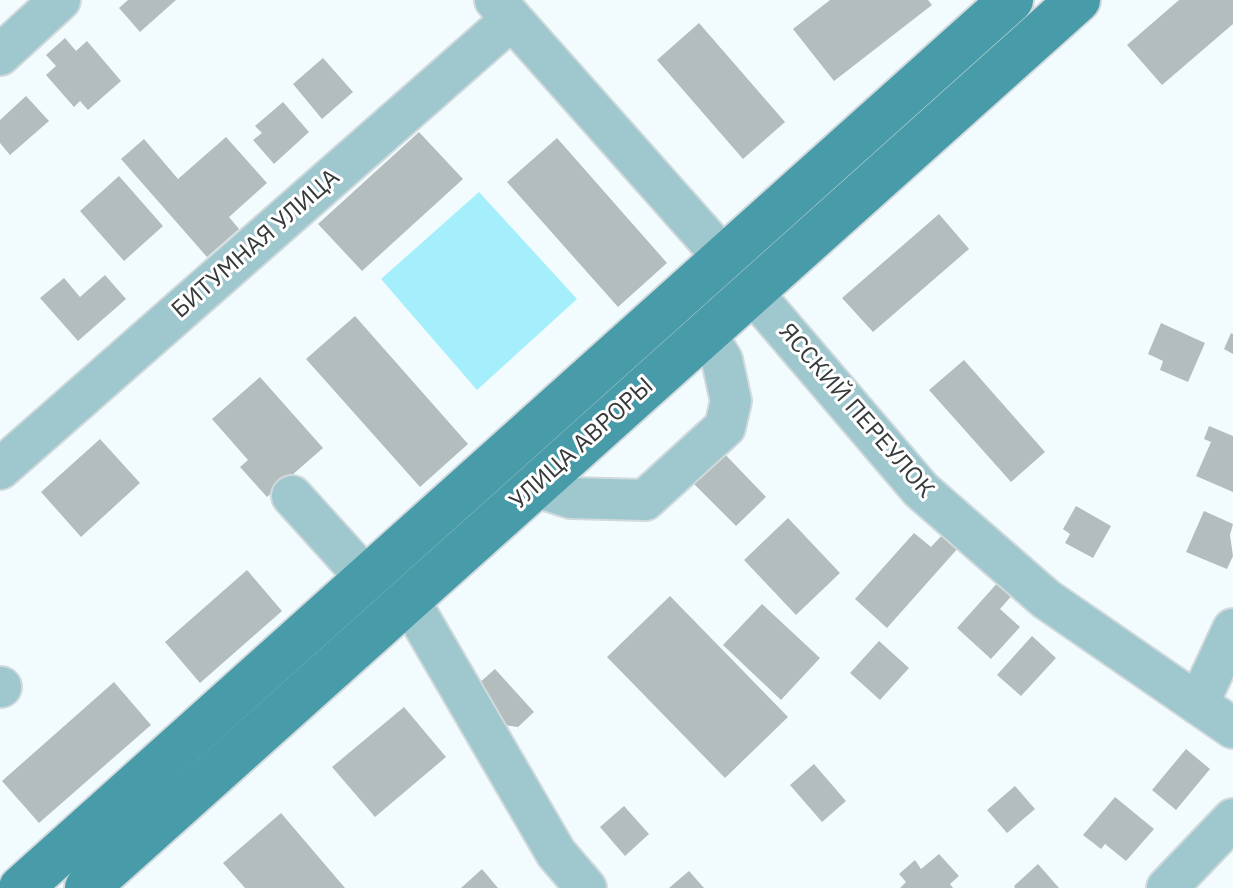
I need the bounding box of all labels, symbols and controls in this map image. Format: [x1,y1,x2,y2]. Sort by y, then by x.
street label: БИТУМНАЯ УЛИЦА [166,163,346,325]
street label: ЯССКИЙ ПЕРЕУЛОК [772,318,940,504]
street label: УЛИЦА АВРОРЫ [504,372,660,516]

